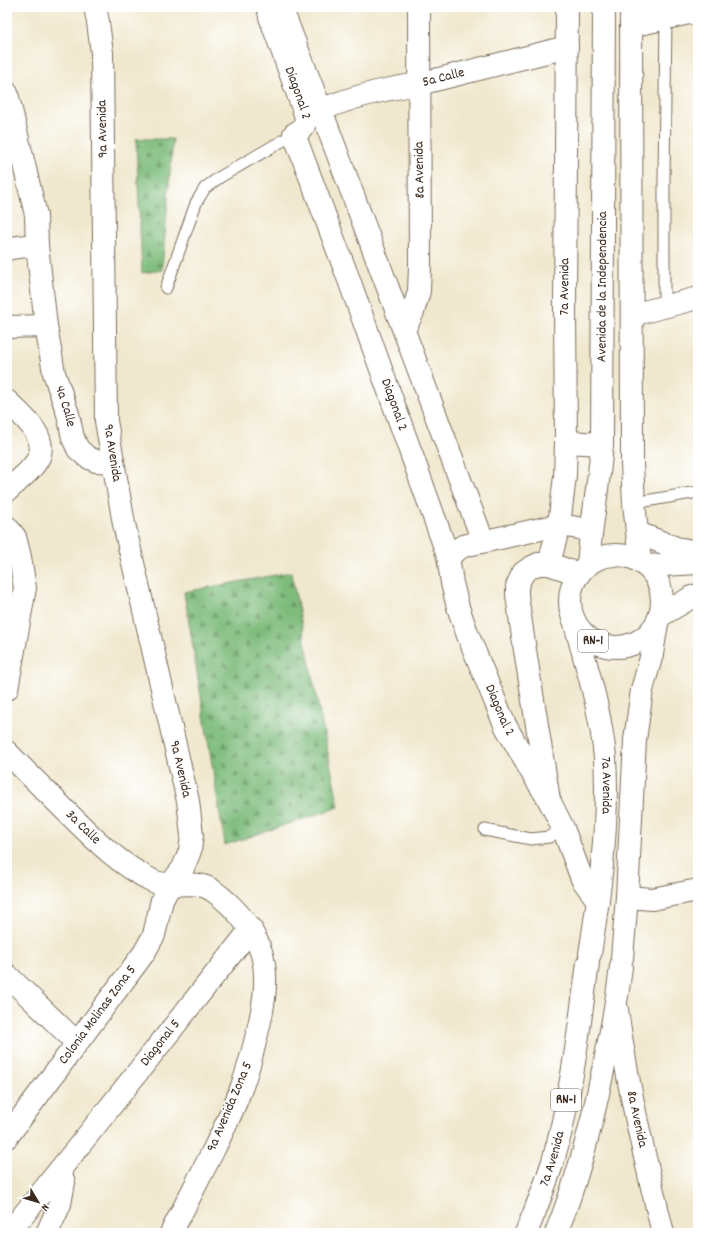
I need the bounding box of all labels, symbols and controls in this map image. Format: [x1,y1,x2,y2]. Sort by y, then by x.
street label: 5a Calle [420,63,467,93]
street label: Diagonal 2 [279,64,316,120]
street label: 9a Avenida [92,99,114,158]
street label: 8a Avenida [409,141,430,199]
street label: Avenida de la Independencia [592,211,613,362]
street label: 7a Avenida [555,258,575,315]
street label: Diagonal 2 [375,376,412,434]
street label: 4a Calle [49,383,80,429]
street label: 9a Avenida [98,423,126,484]
road number: RN-1 [578,630,608,652]
street label: Diagonal 2 [479,682,519,740]
street label: 9a Avenida [164,738,196,800]
street label: 7a Avenida [595,756,616,815]
street label: 3a Calle [61,806,105,850]
street label: Colonia Molinas Zona 5 [54,961,141,1069]
street label: Diagonal 5 [136,1015,185,1071]
street label: 9a Avenida Zona 5 [202,1059,258,1155]
road number: RN-1 [551,1089,581,1111]
street label: 8a Avenida [621,1089,652,1150]
street label: 7a Avenida [535,1129,571,1190]
north arrow [18,1182,58,1222]
text: N [36,1200,52,1214]

